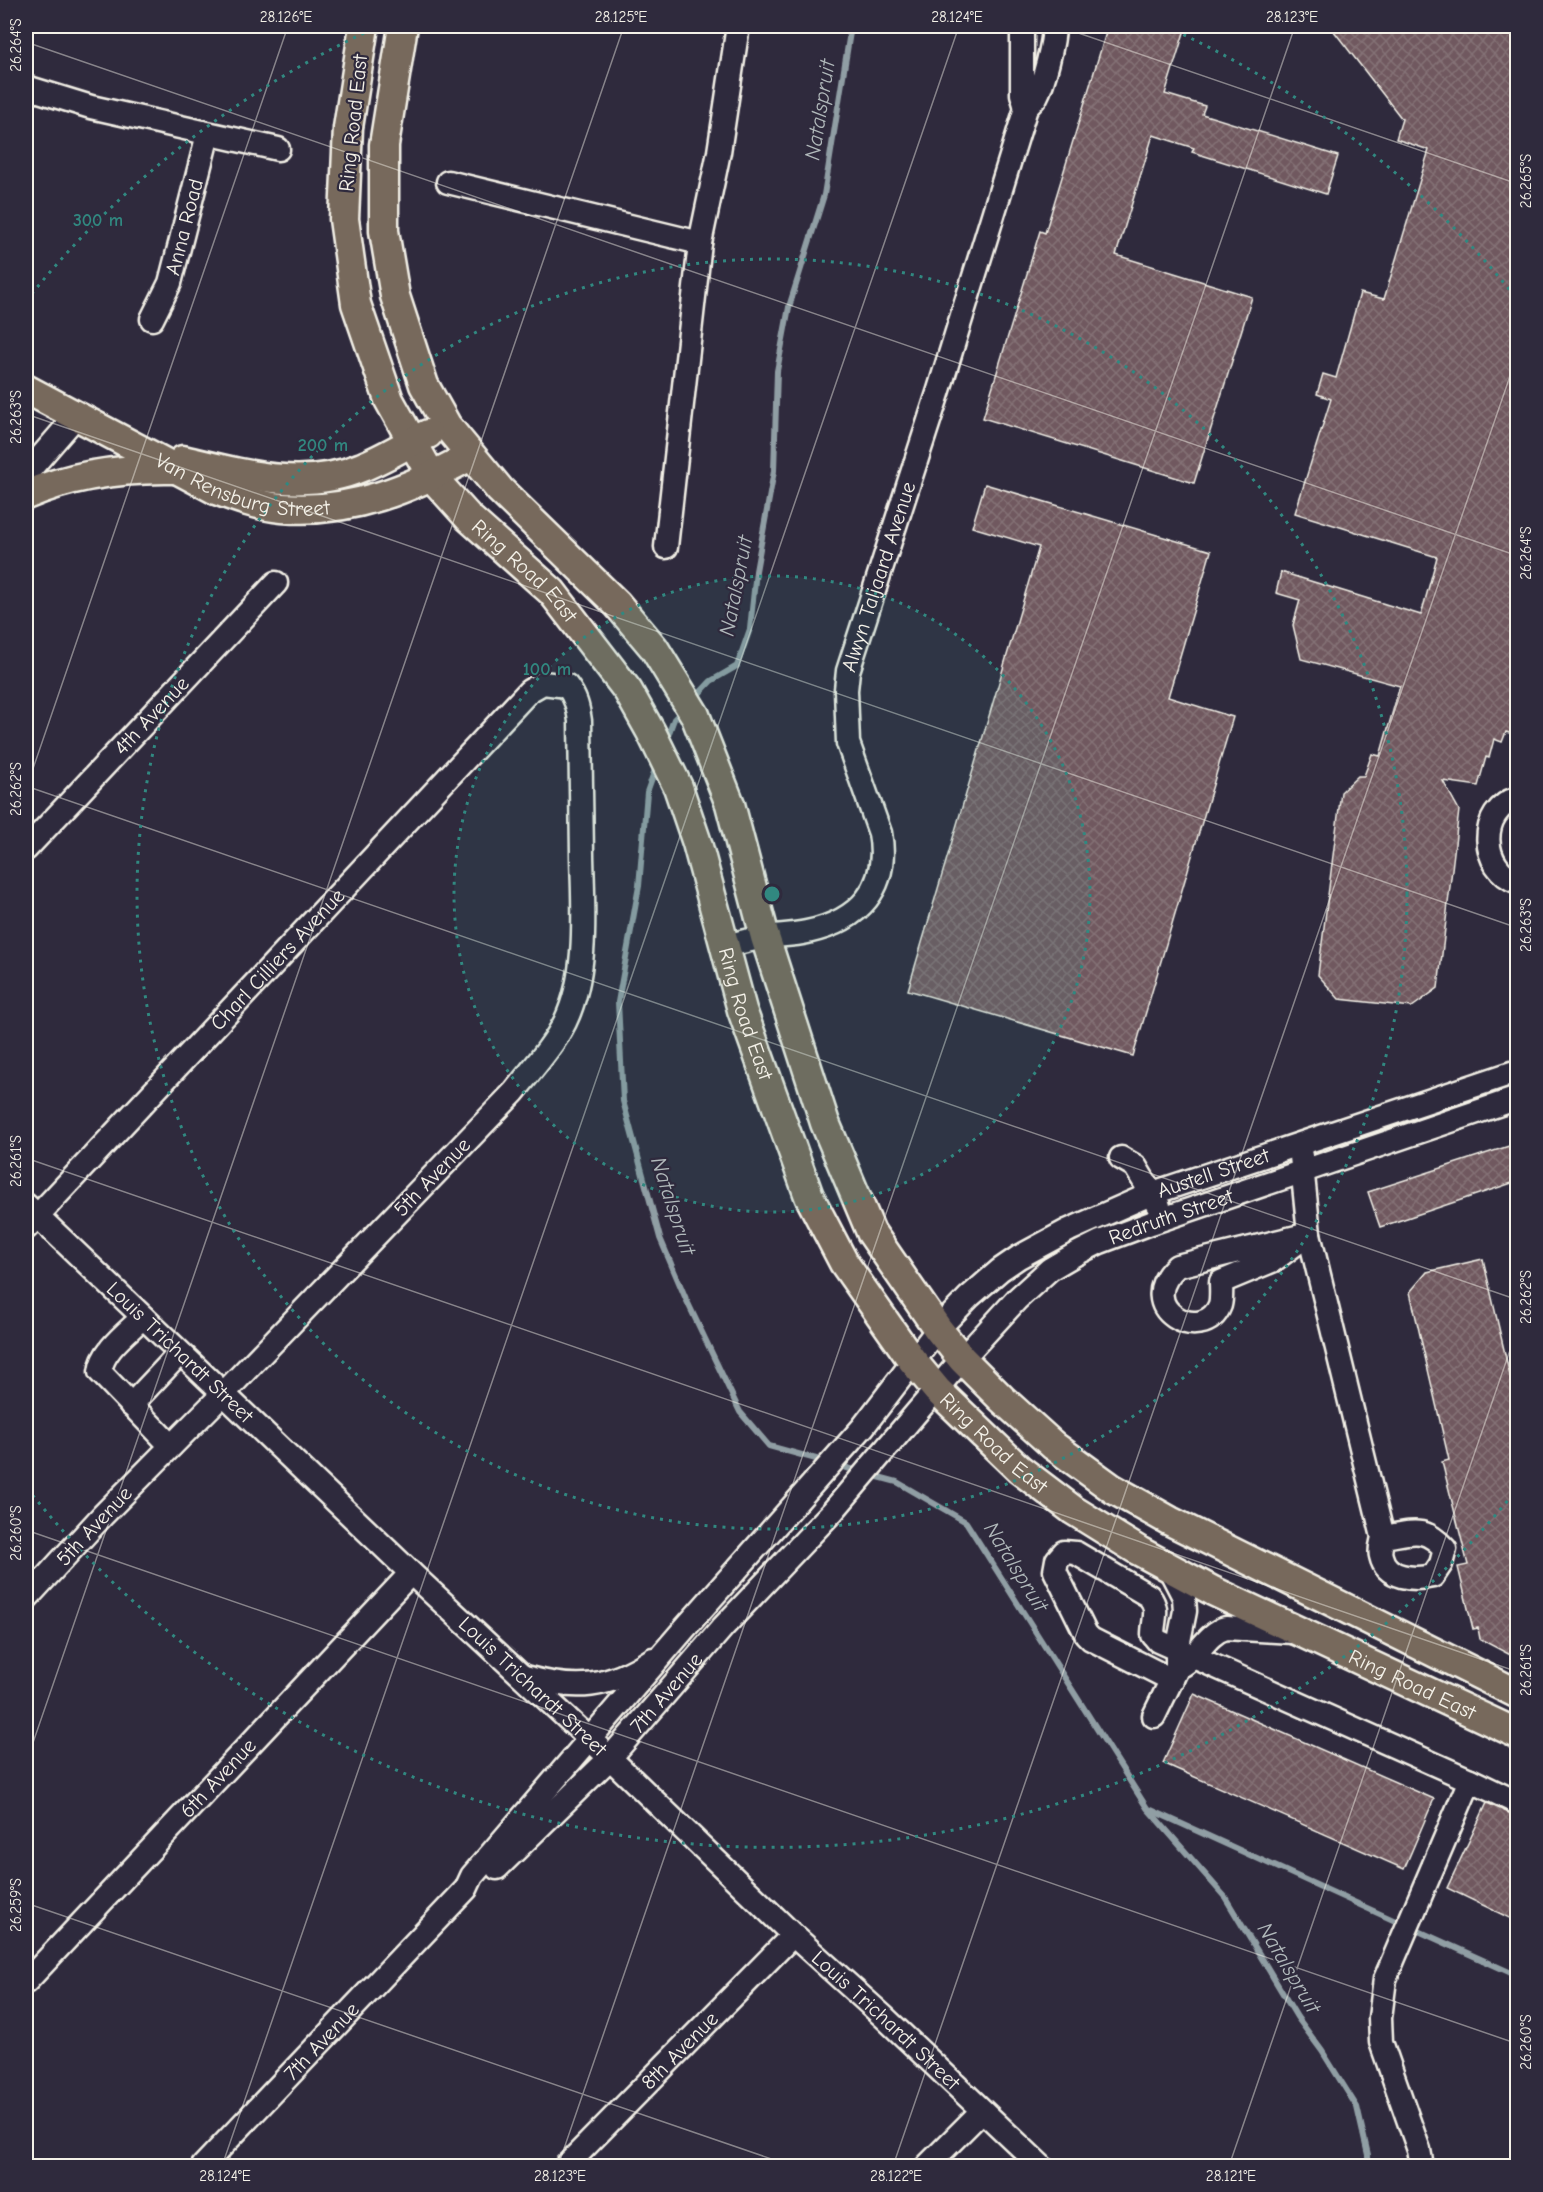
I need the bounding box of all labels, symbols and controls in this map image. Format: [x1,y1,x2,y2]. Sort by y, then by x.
text: 28.126°E [260,8,312,26]
text: 28.125°E [595,8,647,26]
text: 28.124°E [931,8,983,26]
text: 28.123°E [1266,8,1318,26]
text: 26.264°S [7,18,25,72]
street label: Ring Road East [334,52,372,193]
water label: Natalspruit [799,56,841,162]
text: 26.265°S [1517,154,1535,208]
street label: Anna Road [160,176,208,278]
text: 300 m [73,210,123,231]
text: 26.263°S [7,390,25,444]
text: 200 m [298,435,348,456]
street label: Van Rensburg Street [151,448,332,521]
street label: Alwyn Taljaard Avenue [837,479,920,675]
street label: Ring Road East [467,514,583,628]
text: 26.264°S [1517,526,1535,580]
water label: Natalspruit [714,532,759,638]
text: 100 m [523,659,571,680]
street label: 4th Avenue [109,672,194,760]
text: 26.262°S [7,762,25,816]
street label: Charl Cilliers Avenue [205,884,350,1035]
centre of rings [762,884,782,904]
text: 26.263°S [1517,898,1535,952]
street label: Ring Road East [714,945,778,1084]
street label: 5th Avenue [389,1133,475,1221]
text: 26.261°S [7,1135,25,1187]
street label: Austell Street [1154,1143,1273,1203]
water label: Natalspruit [645,1154,702,1260]
street label: Redruth Street [1105,1184,1237,1250]
text: 26.262°S [1517,1270,1535,1324]
street label: Louis Trichardt Street [102,1277,259,1428]
street label: Ring Road East [935,1387,1053,1499]
street label: 5th Avenue [51,1481,137,1571]
text: 26.260°S [7,1505,25,1561]
water label: Natalspruit [978,1517,1055,1619]
street label: Louis Trichardt Street [454,1612,613,1762]
street label: Ring Road East [1345,1644,1481,1725]
text: 26.261°S [1517,1644,1535,1696]
street label: 7th Avenue [625,1648,708,1738]
street label: 6th Avenue [175,1734,261,1823]
text: 26.259°S [7,1878,25,1932]
water label: Natalspruit [1252,1918,1327,2020]
street label: Louis Trichardt Street [807,1946,966,2095]
street label: 7th Avenue [279,1997,364,2085]
street label: 8th Avenue [636,2007,723,2094]
text: 26.260°S [1517,2014,1535,2070]
text: 28.124°E [199,2167,251,2185]
text: 28.123°E [534,2167,586,2185]
text: 28.122°E [870,2167,922,2185]
text: 28.121°E [1206,2167,1256,2185]

